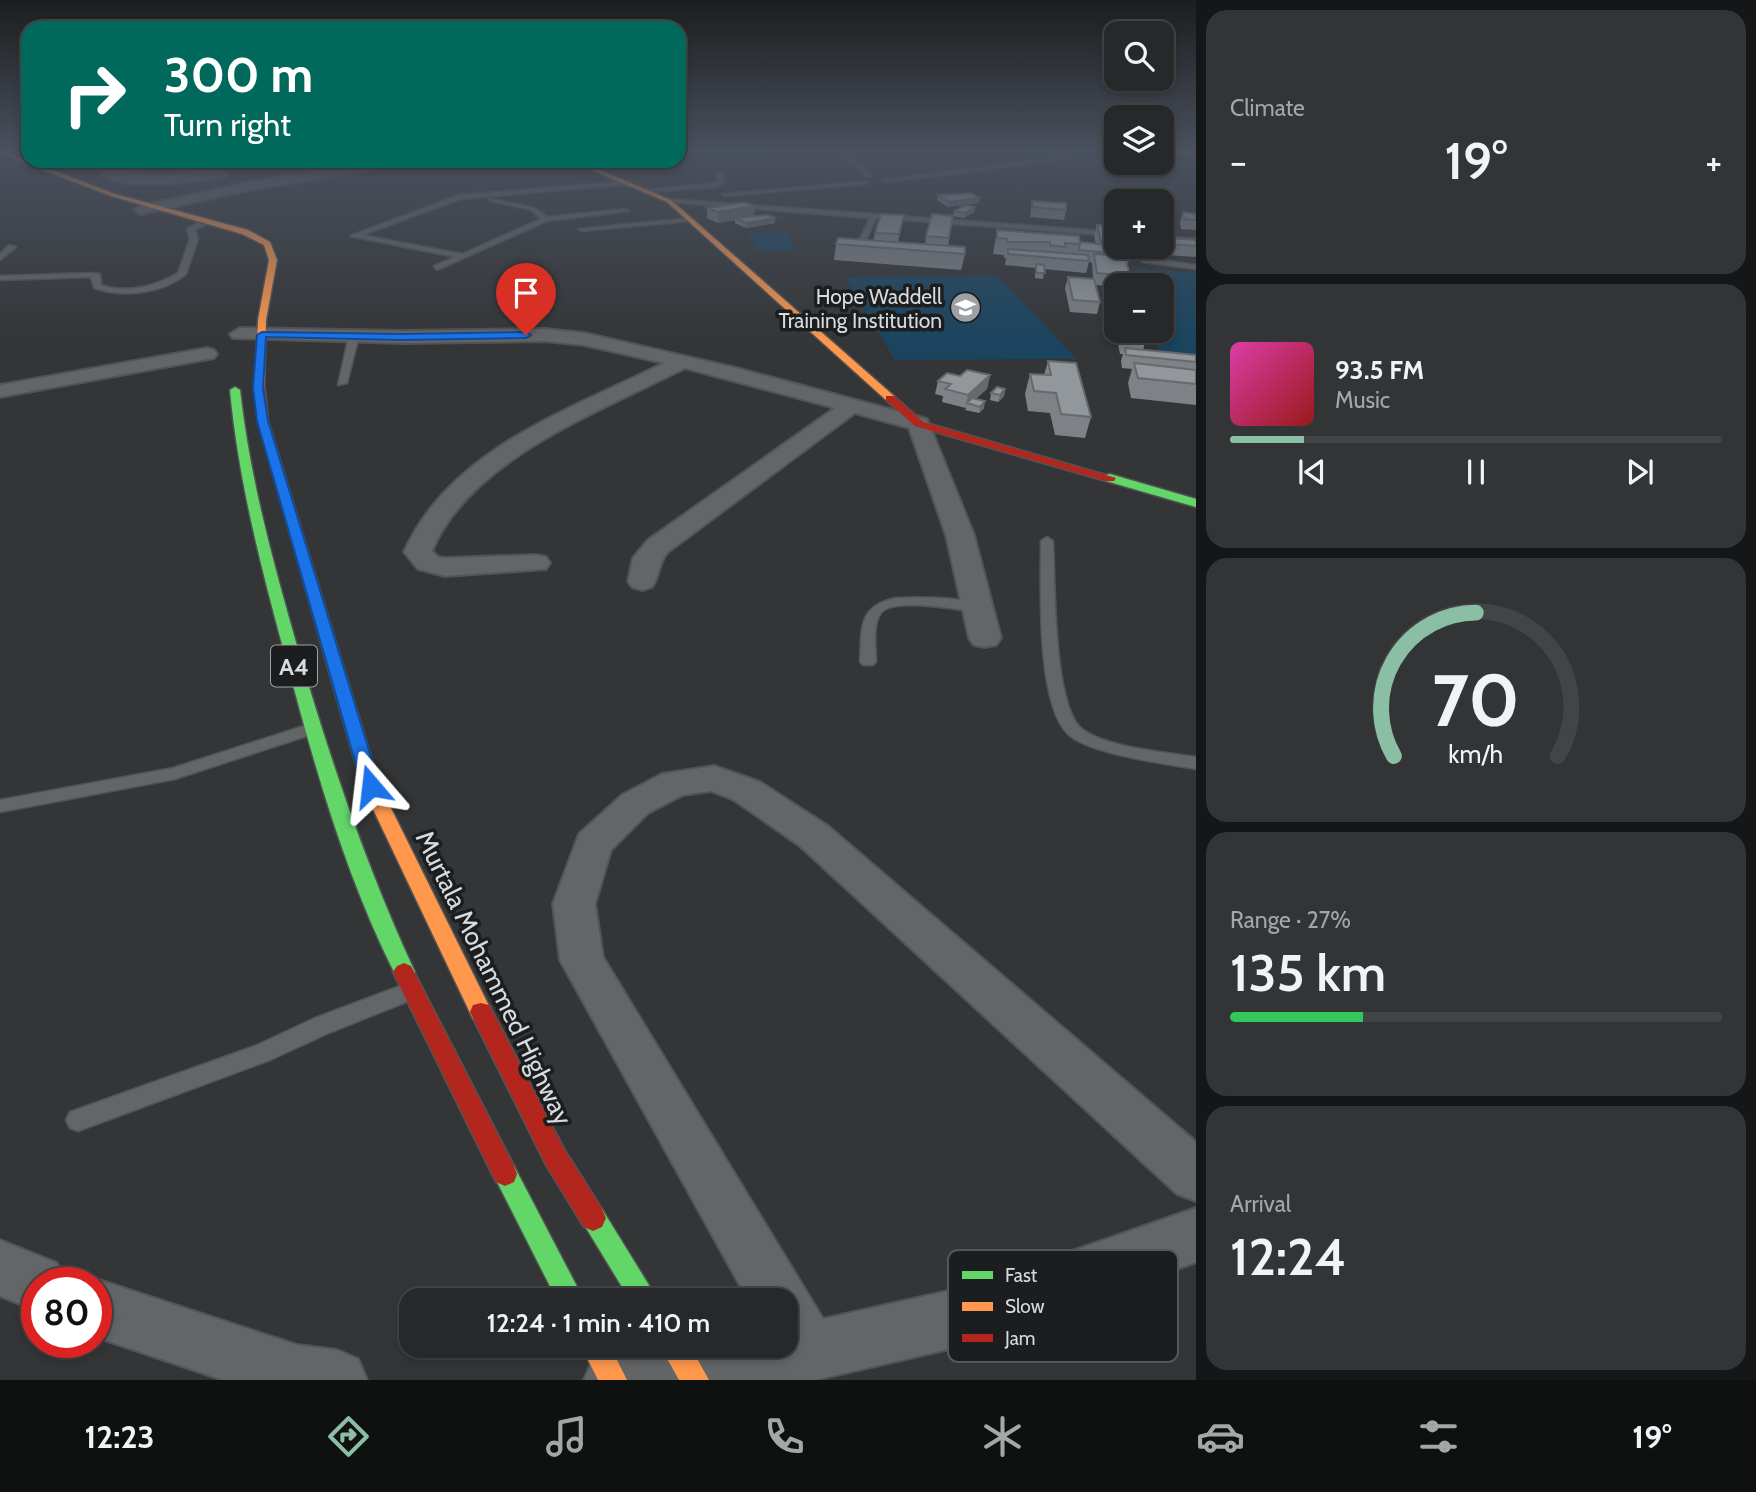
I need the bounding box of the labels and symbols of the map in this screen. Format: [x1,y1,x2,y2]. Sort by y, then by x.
pin [496,263,556,335]
place label: Hope Waddell Training Institution [778,284,942,333]
school or university icon: Hope Waddell Training Institution [948,291,982,325]
road number: A4 [271,646,317,686]
position arrow [334,749,408,823]
street label: Murtala Mohammed Highway [409,826,579,1130]
legend [948,1250,1178,1362]
text: Fast [1005,1264,1038,1287]
speed limit sign: 80 [21,1267,112,1358]
text: Slow [1005,1295,1045,1318]
text: Jam [1004,1327,1035,1350]

